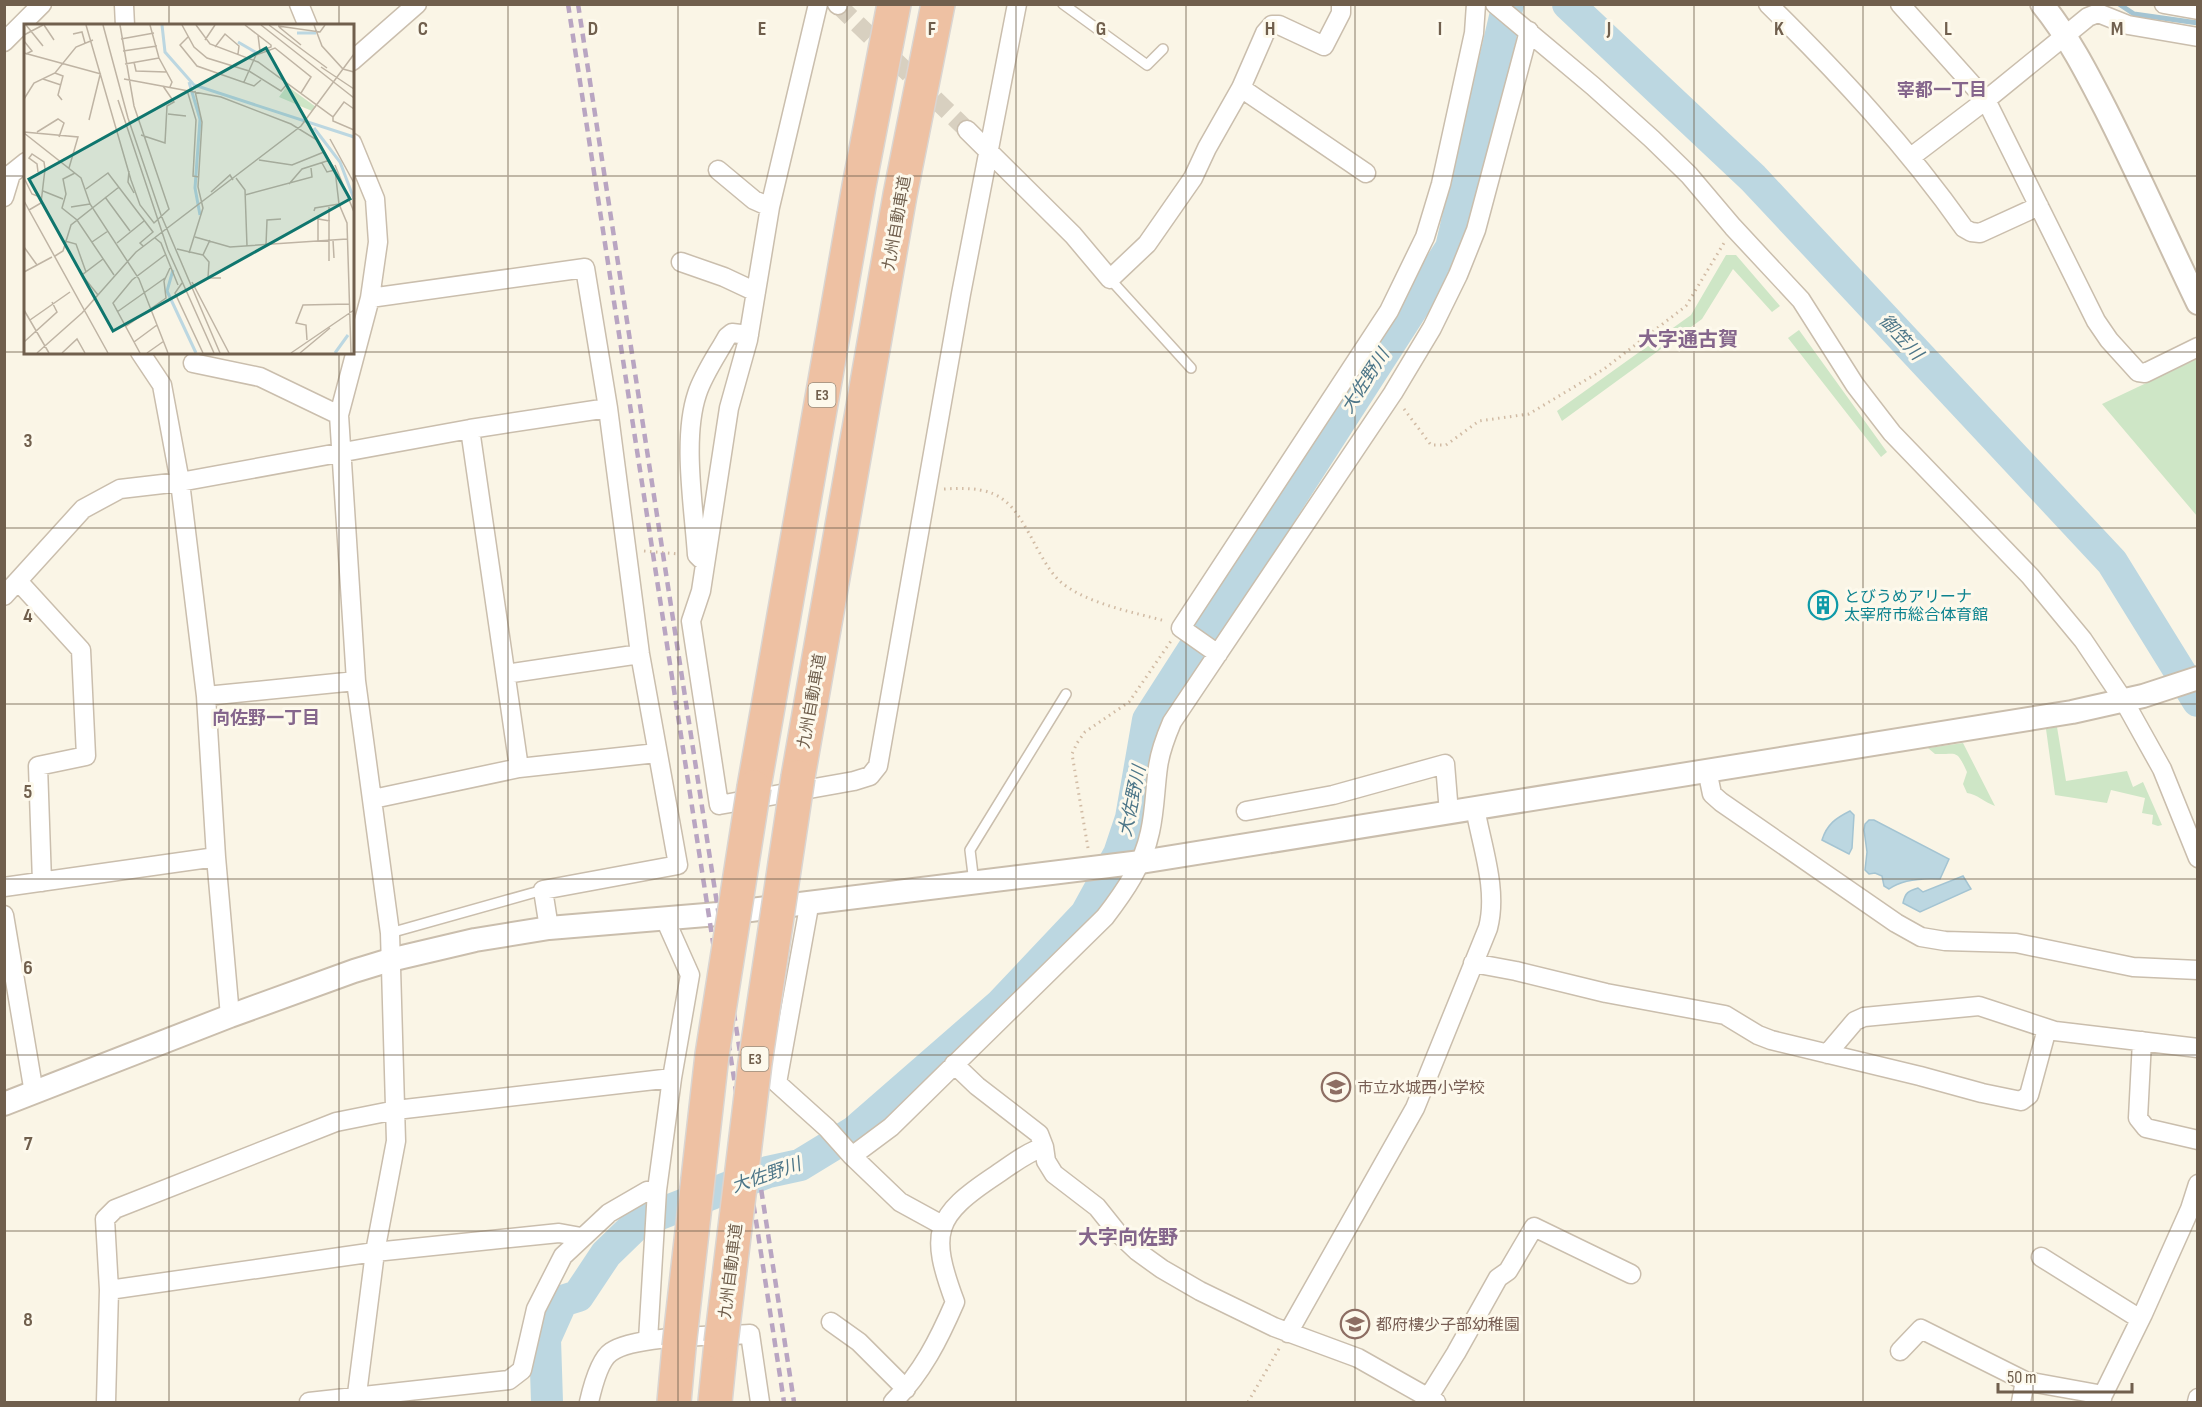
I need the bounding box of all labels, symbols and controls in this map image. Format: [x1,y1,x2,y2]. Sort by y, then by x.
text: C [418,17,428,41]
text: D [588,17,598,41]
text: E [758,17,766,41]
text: F [928,17,936,41]
text: G [1096,17,1106,41]
text: H [1265,17,1275,41]
text: I [1438,17,1442,41]
text: J [1606,17,1611,41]
text: K [1774,17,1784,41]
text: L [1944,17,1952,41]
text: M [2111,17,2123,41]
inset map [24,24,354,354]
district label: 宰都一丁目 [1897,80,1987,101]
street label: 九州自動車道 [880,174,915,272]
water label: 御笠川 [1875,310,1928,366]
district label: 大字通古賀 [1638,328,1738,352]
water label: 大佐野川 [1337,344,1395,417]
road number: E3 [808,383,836,407]
text: 3 [24,429,33,453]
place label: とびうめアリーナ 太宰府市総合体育館 [1844,588,1988,625]
building icon: とびうめアリーナ 太宰府市総合体育館 [1807,589,1839,621]
text: 4 [23,604,33,628]
street label: 九州自動車道 [795,652,830,750]
district label: 向佐野一丁目 [212,708,320,729]
water label: 大佐野川 [1115,762,1151,839]
text: 5 [24,780,33,804]
text: 6 [23,956,33,980]
road number: E3 [742,1047,768,1071]
school or university icon: 市立水城西小学校 [1320,1071,1352,1103]
place label: 市立水城西小学校 [1357,1079,1485,1098]
text: 7 [24,1132,33,1156]
water label: 大佐野川 [729,1153,806,1197]
street label: 九州自動車道 [716,1222,747,1320]
district label: 大字向佐野 [1078,1226,1178,1250]
text: 8 [23,1308,33,1332]
school or university icon: 都府樓少子部幼稚園 [1339,1308,1371,1340]
place label: 都府樓少子部幼稚園 [1376,1316,1520,1335]
scale bar [1998,1356,2132,1394]
text: 50 m [2007,1367,2037,1388]

